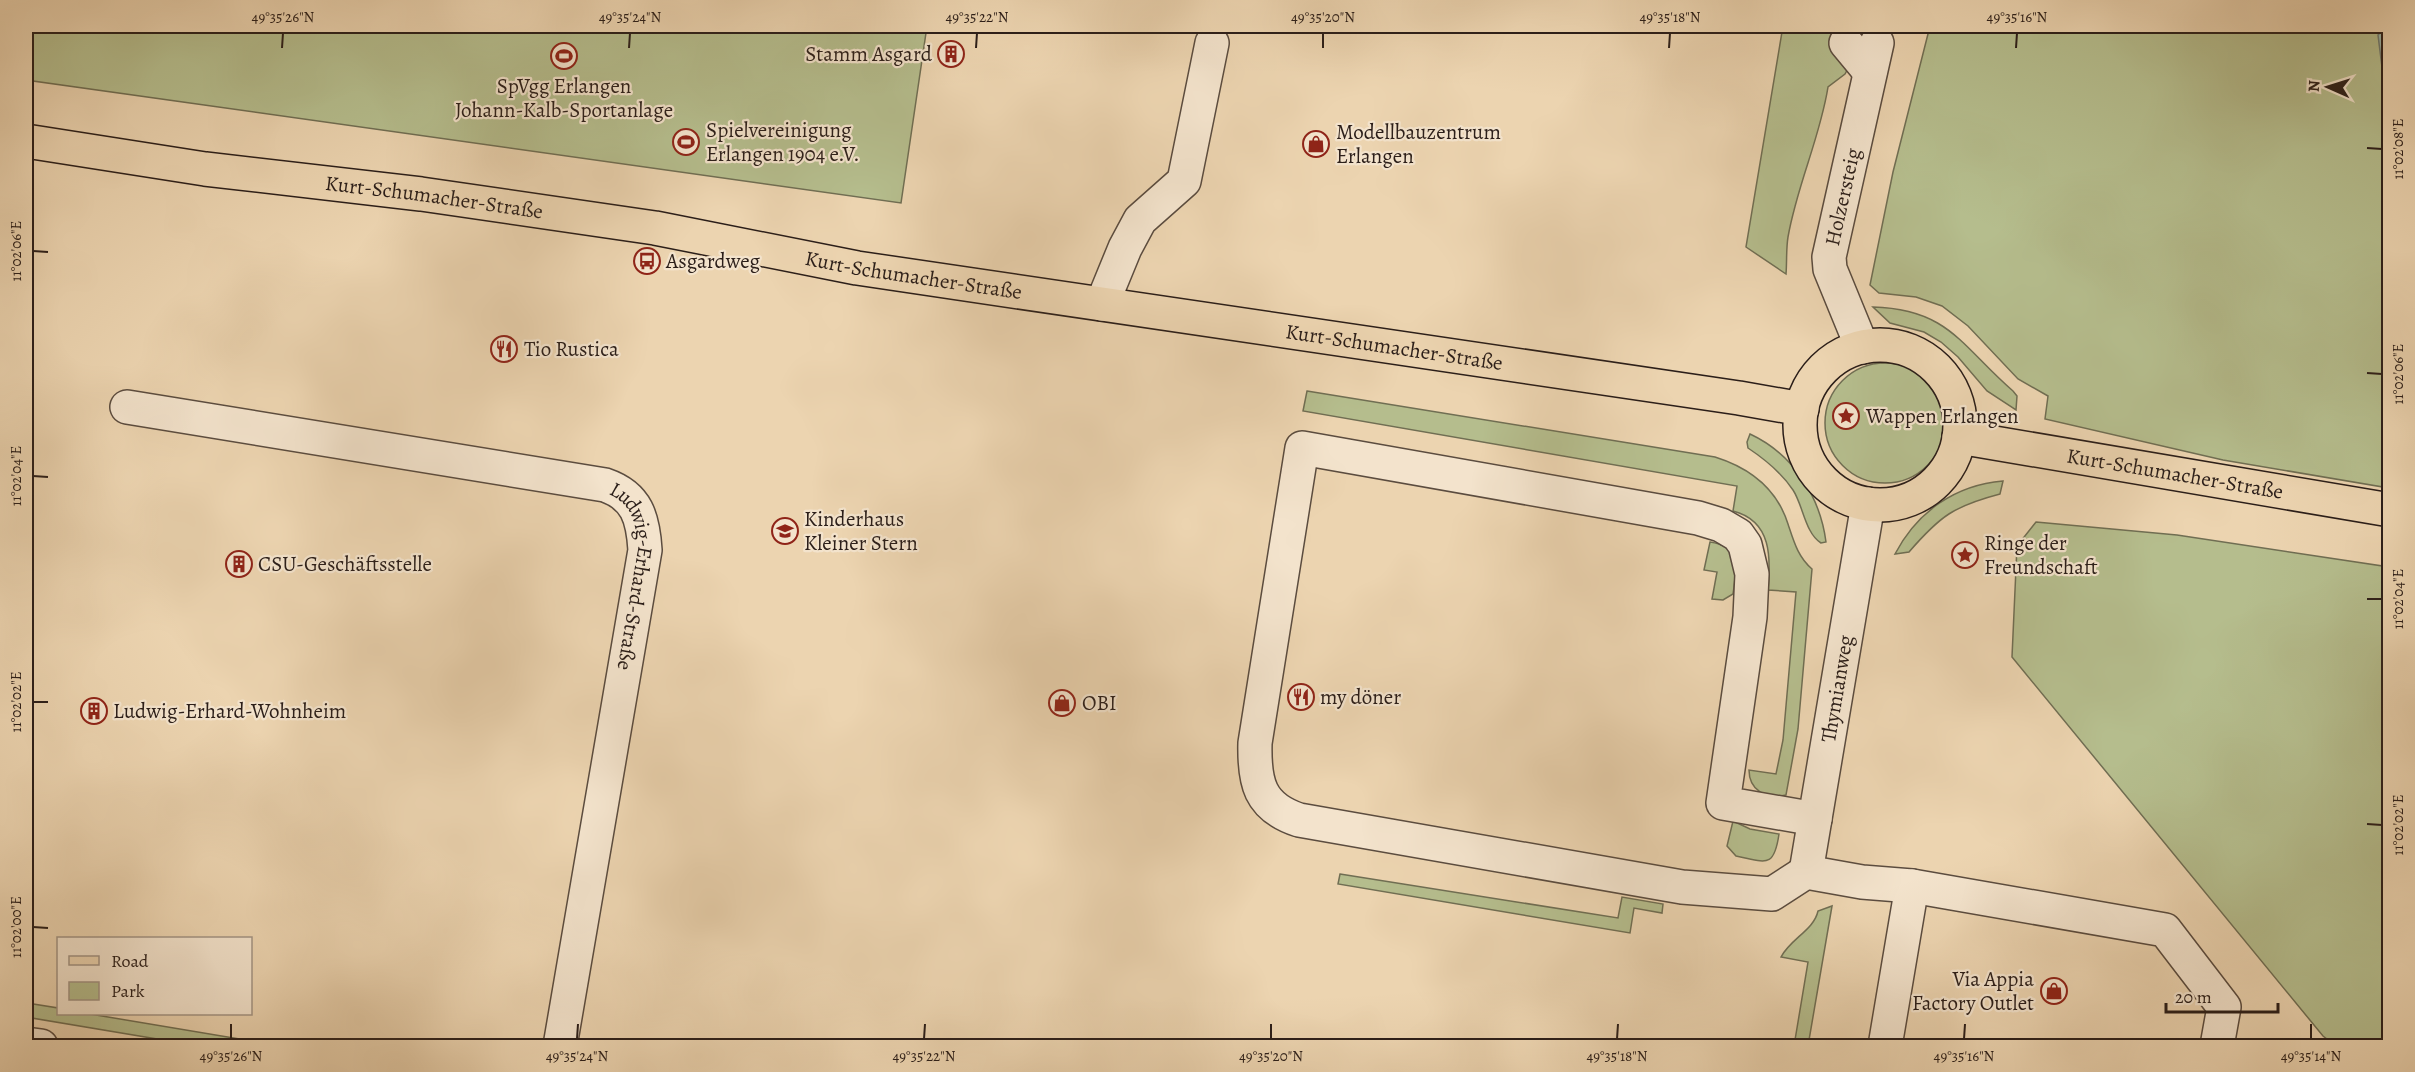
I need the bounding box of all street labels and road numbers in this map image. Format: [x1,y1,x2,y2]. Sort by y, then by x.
street label: Holzersteig [1818,145,1867,248]
street label: Kurt-Schumacher-Straße [324,169,545,226]
street label: Kurt-Schumacher-Straße [803,244,1024,306]
street label: Kurt-Schumacher-Straße [1284,317,1505,377]
street label: Kurt-Schumacher-Straße [2064,441,2285,506]
street label: Ludwig-Erhard-Straße [605,475,659,673]
street label: Thymianweg [1814,632,1860,744]

